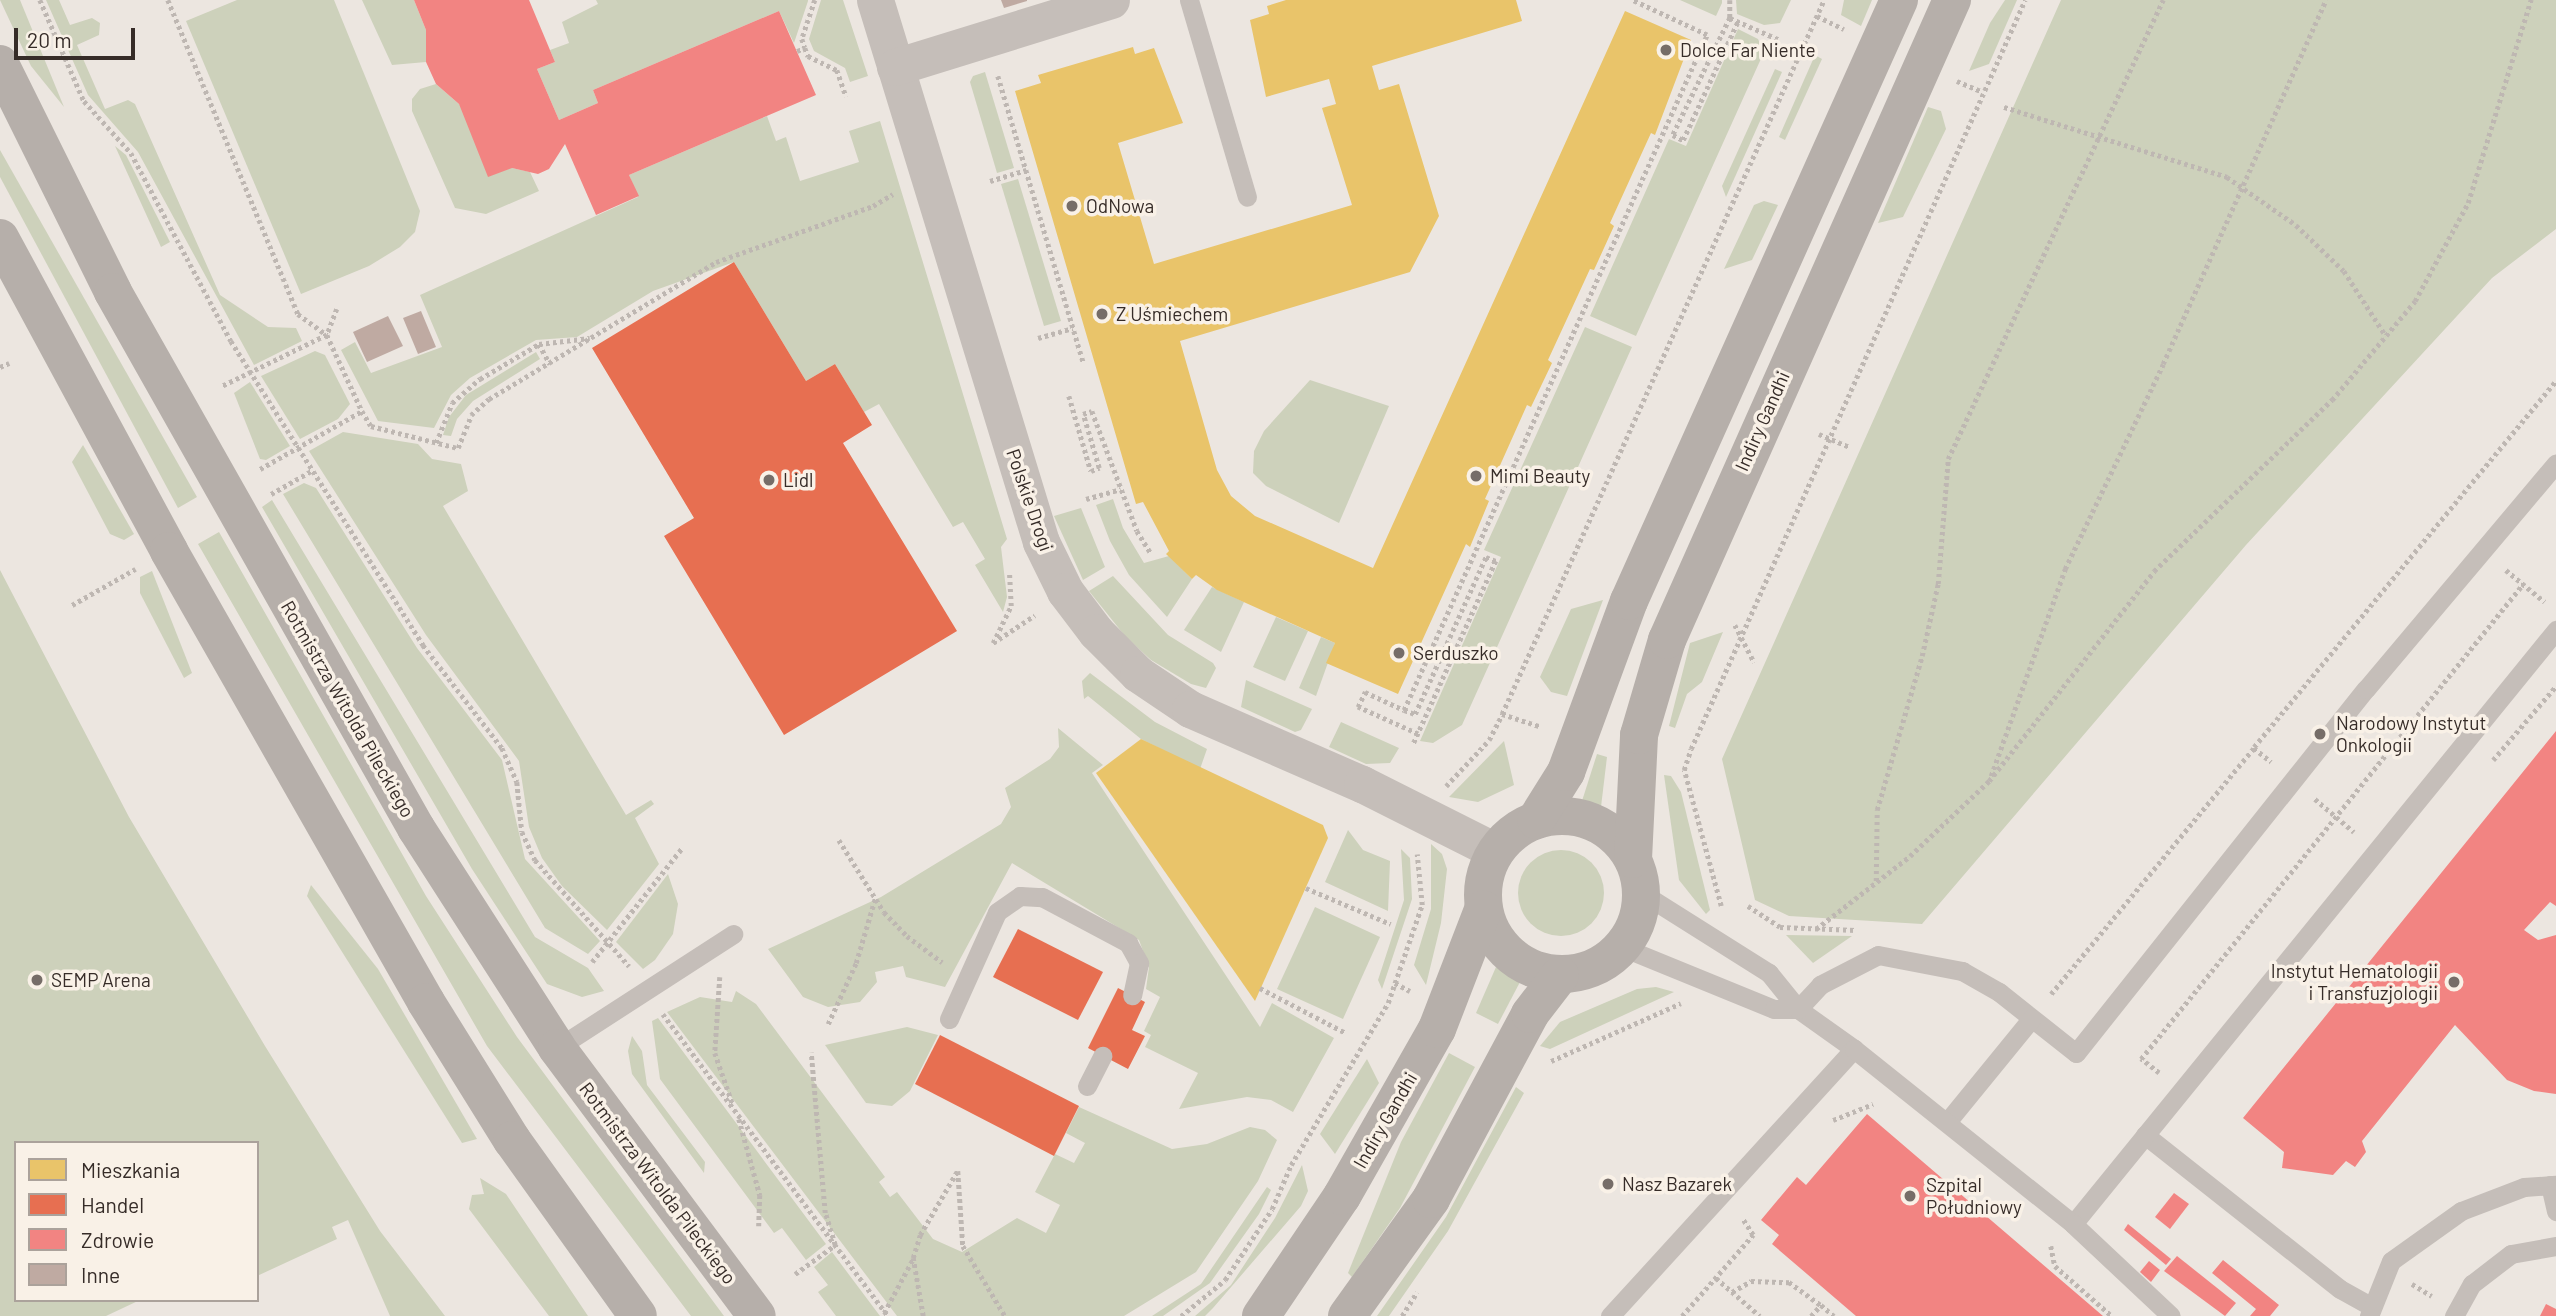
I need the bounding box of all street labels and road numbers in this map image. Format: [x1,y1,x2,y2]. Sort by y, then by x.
street label: Indiry Gandhi [1730,367,1794,475]
street label: Polskie Drogi [1002,446,1058,554]
street label: Rotmistrza Witolda Pileckiego [277,597,419,821]
street label: Indiry Gandhi [1348,1068,1422,1172]
street label: Rotmistrza Witolda Pileckiego [575,1078,741,1288]

